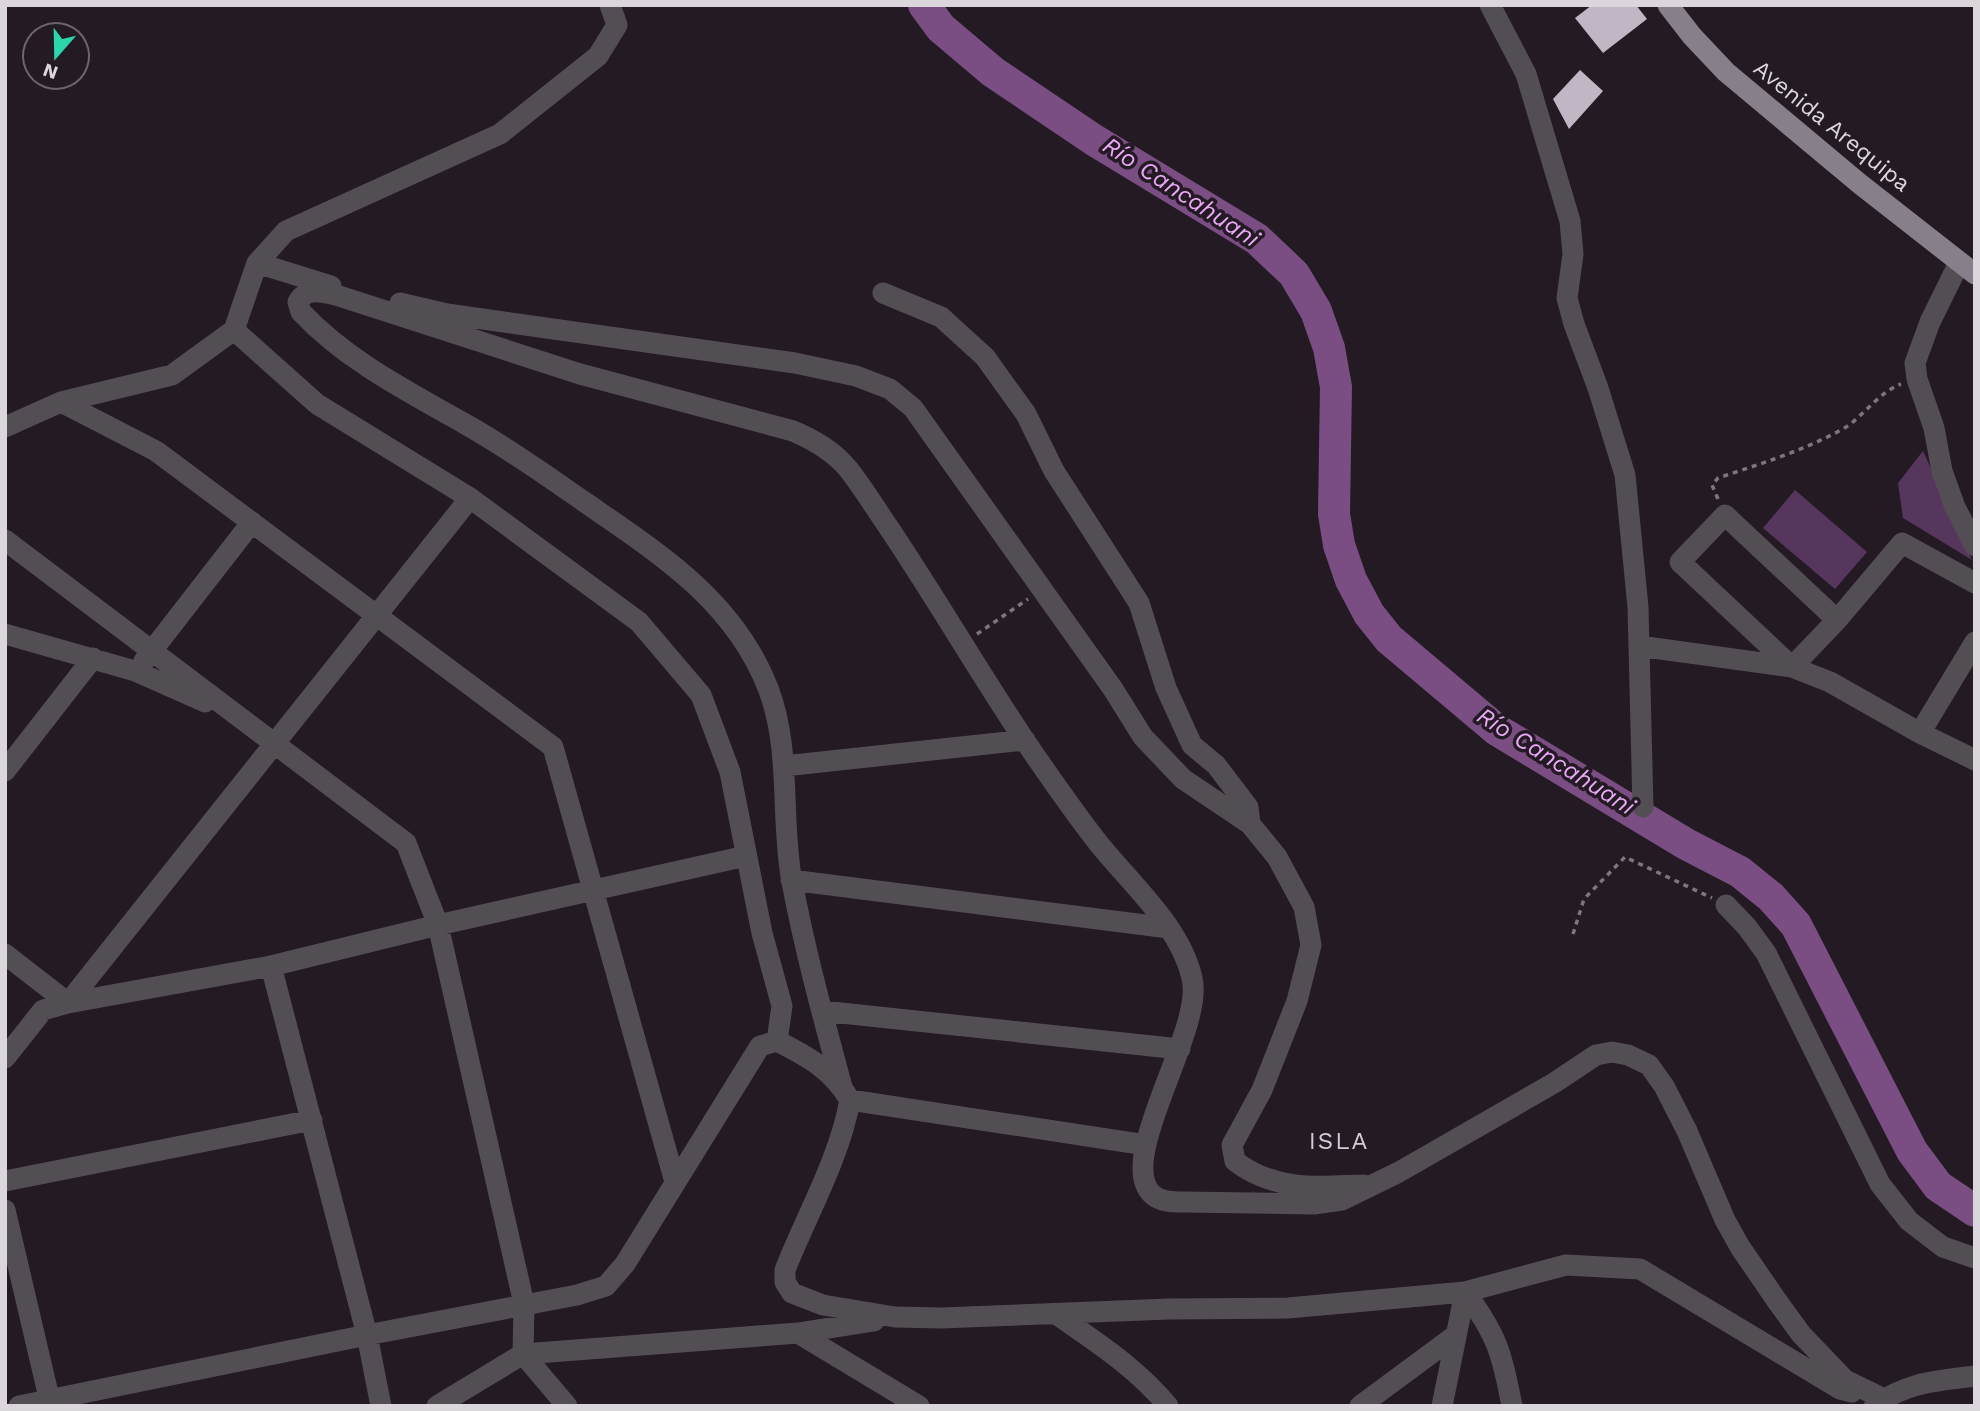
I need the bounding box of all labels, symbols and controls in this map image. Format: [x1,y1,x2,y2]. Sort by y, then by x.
north arrow [21,21,91,91]
street label: Avenida Arequipa [1748,55,1916,197]
text: N [40,58,61,85]
water label: Río Cancahuani [1098,131,1265,253]
water label: Río Cancahuani [1472,701,1641,821]
district label: ISLA [1309,1127,1369,1155]

